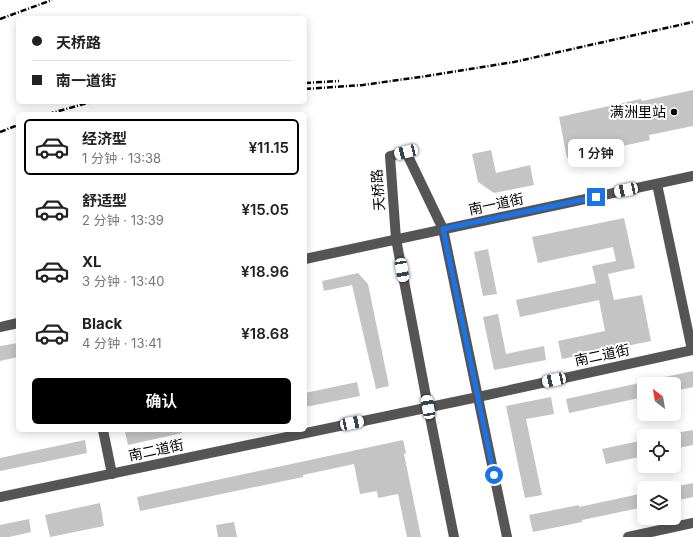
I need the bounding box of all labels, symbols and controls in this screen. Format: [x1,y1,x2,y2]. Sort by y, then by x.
text: 天桥路 [56,33,101,52]
text: 南一道街 [56,71,116,90]
place label: 满洲里站 [610,103,666,120]
marker: 满洲里站 [669,107,679,117]
icon: car [34,129,70,165]
text: 经济型 [82,129,127,148]
text: ¥11.15 [249,138,289,157]
callout: 1 分钟 [568,139,624,167]
car [393,143,419,161]
text: 1 分钟 [579,145,613,161]
text: 1 分钟 · 13:38 [82,150,161,166]
street label: 天桥路 [368,168,387,212]
car [613,182,639,198]
route end [587,188,605,206]
street label: 南一道街 [467,189,525,218]
icon: car [34,191,70,227]
text: 舒适型 [82,191,127,210]
text: ¥15.05 [241,200,289,219]
text: 2 分钟 · 13:39 [82,212,164,228]
text: XL [82,252,102,271]
icon: car [34,253,70,289]
car [394,257,410,283]
text: ¥18.96 [241,262,289,281]
text: 3 分钟 · 13:40 [82,273,164,289]
text: Black [82,314,122,333]
icon: car [34,315,70,351]
text: ¥18.68 [241,324,289,343]
text: 4 分钟 · 13:41 [82,335,162,351]
street label: 南二道街 [573,340,631,369]
car [541,372,567,388]
north arrow [637,377,681,421]
map controls [637,377,681,525]
button: 确认 [32,378,291,424]
car [420,394,436,420]
car [339,415,365,431]
button: locate [637,429,681,473]
street label: 南二道街 [127,435,185,464]
route start [485,466,503,484]
button: layers [637,481,681,525]

